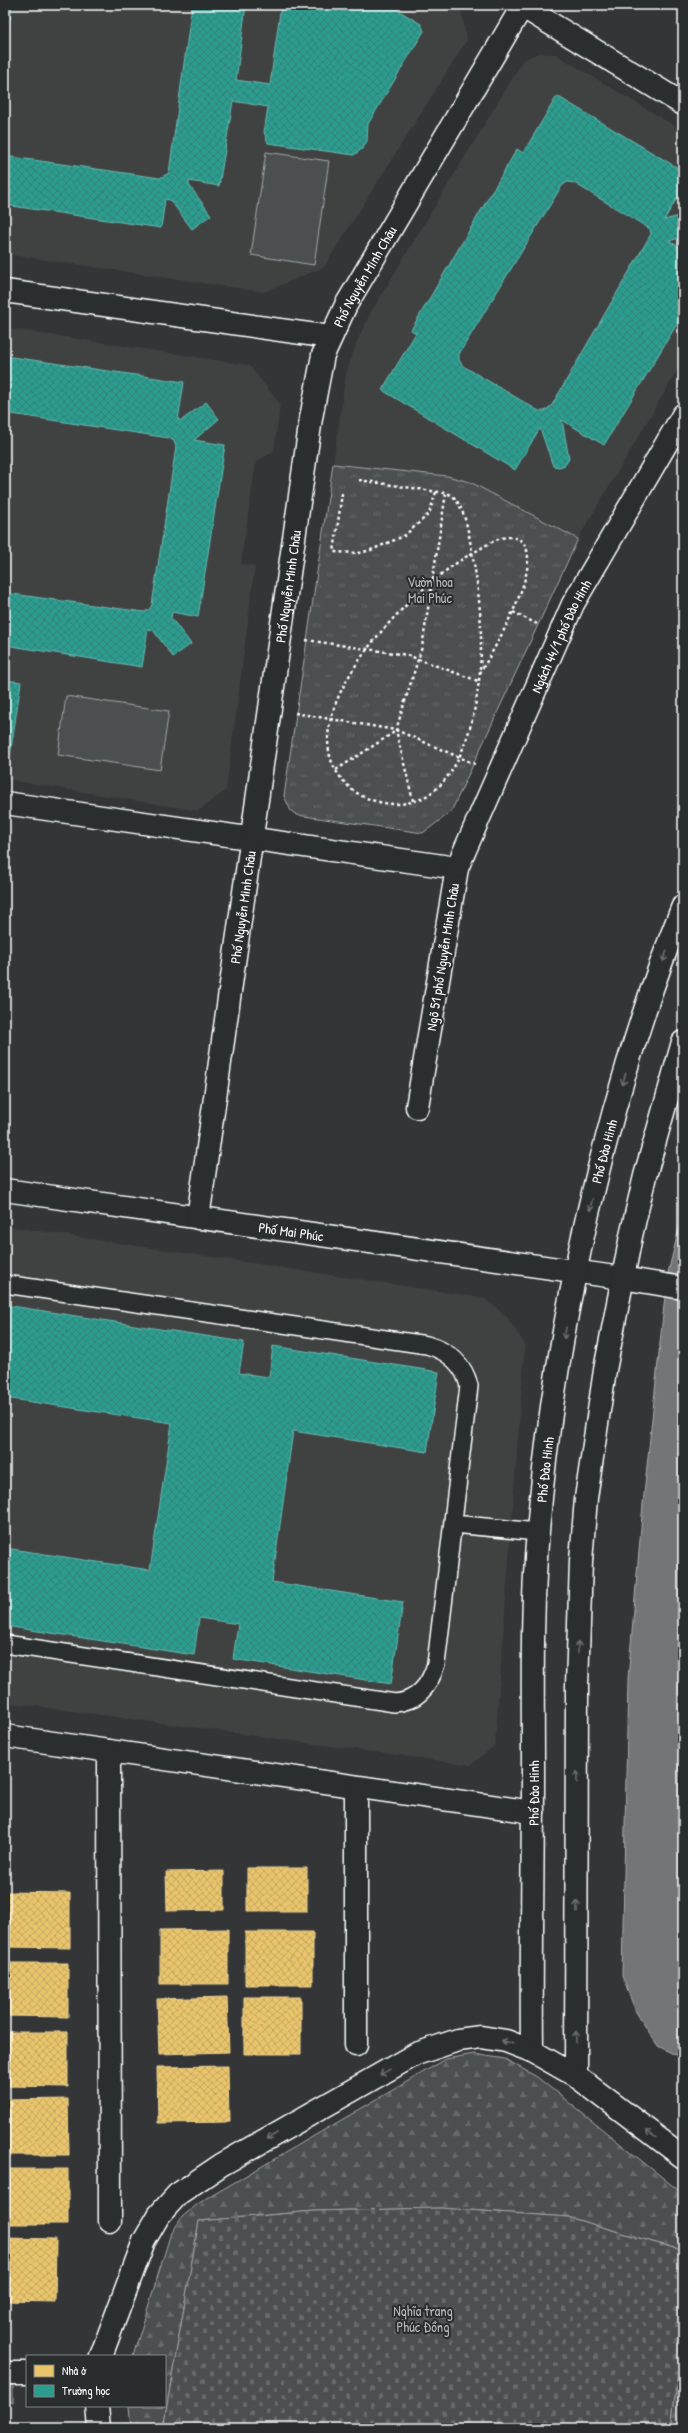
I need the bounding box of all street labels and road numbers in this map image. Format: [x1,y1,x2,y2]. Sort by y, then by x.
street label: Phố Nguyễn Minh Châu [328,222,400,330]
street label: Phố Nguyễn Minh Châu [270,528,305,644]
street label: Ngách 44/1 phố Đào Hinh [526,576,595,696]
street label: Phố Nguyễn Minh Châu [225,849,259,965]
street label: Ngõ 51 phố Nguyễn Minh Châu [421,881,464,1032]
street label: Phố Đào Hinh [586,1117,621,1185]
street label: Phố Mai Phúc [257,1217,325,1245]
street label: Phố Đào Hinh [531,1436,557,1503]
street label: Phố Đào Hinh [523,1760,543,1826]

